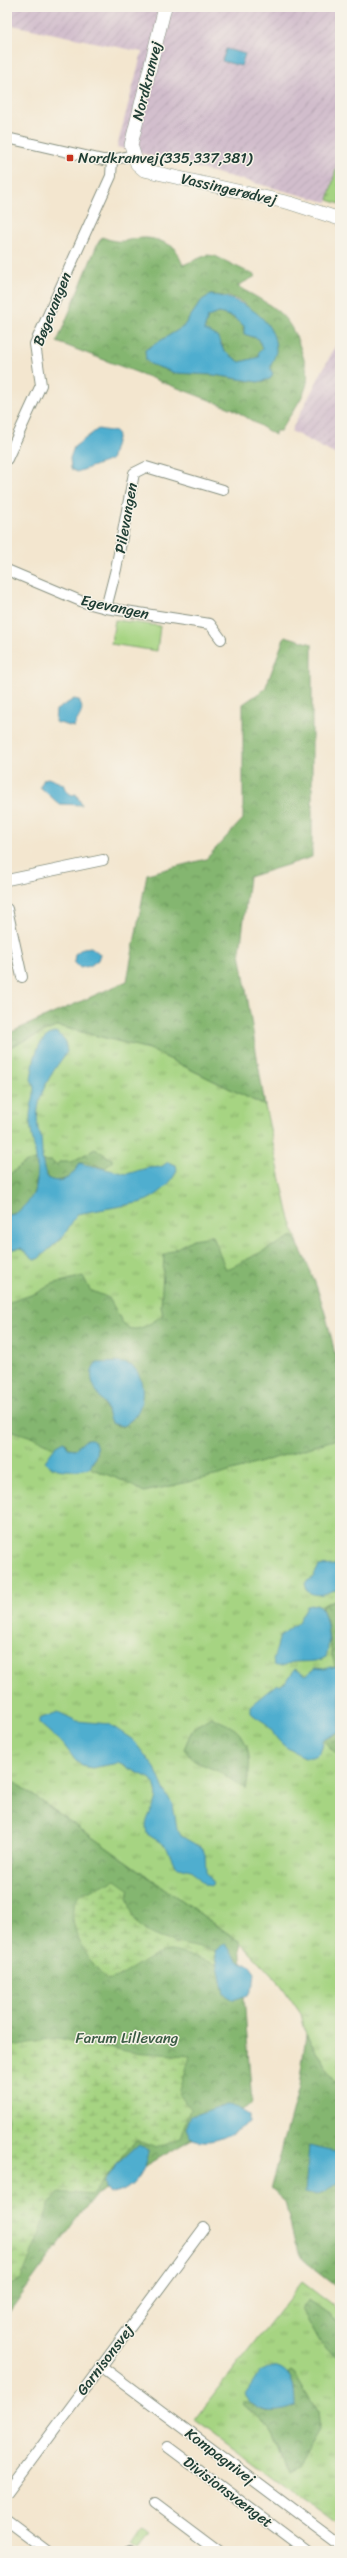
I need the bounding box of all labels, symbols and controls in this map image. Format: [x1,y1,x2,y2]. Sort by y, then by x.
street label: Nordkranvej [125,38,169,123]
place label: Nordkranvej(335,337,381) [78,145,253,171]
marker: Nordkranvej(335,337,381) [65,153,75,163]
street label: Vassingerødvej [179,165,280,213]
street label: Bøgevangen [25,268,79,350]
street label: Pilevangen [107,481,145,555]
street label: Egevangen [78,587,152,627]
park label: Farum Lillevang [76,2025,179,2051]
street label: Garnisonsvej [70,2319,141,2401]
street label: Kompagnivej [179,2421,261,2492]
street label: Divisionsvænget [177,2449,279,2535]

